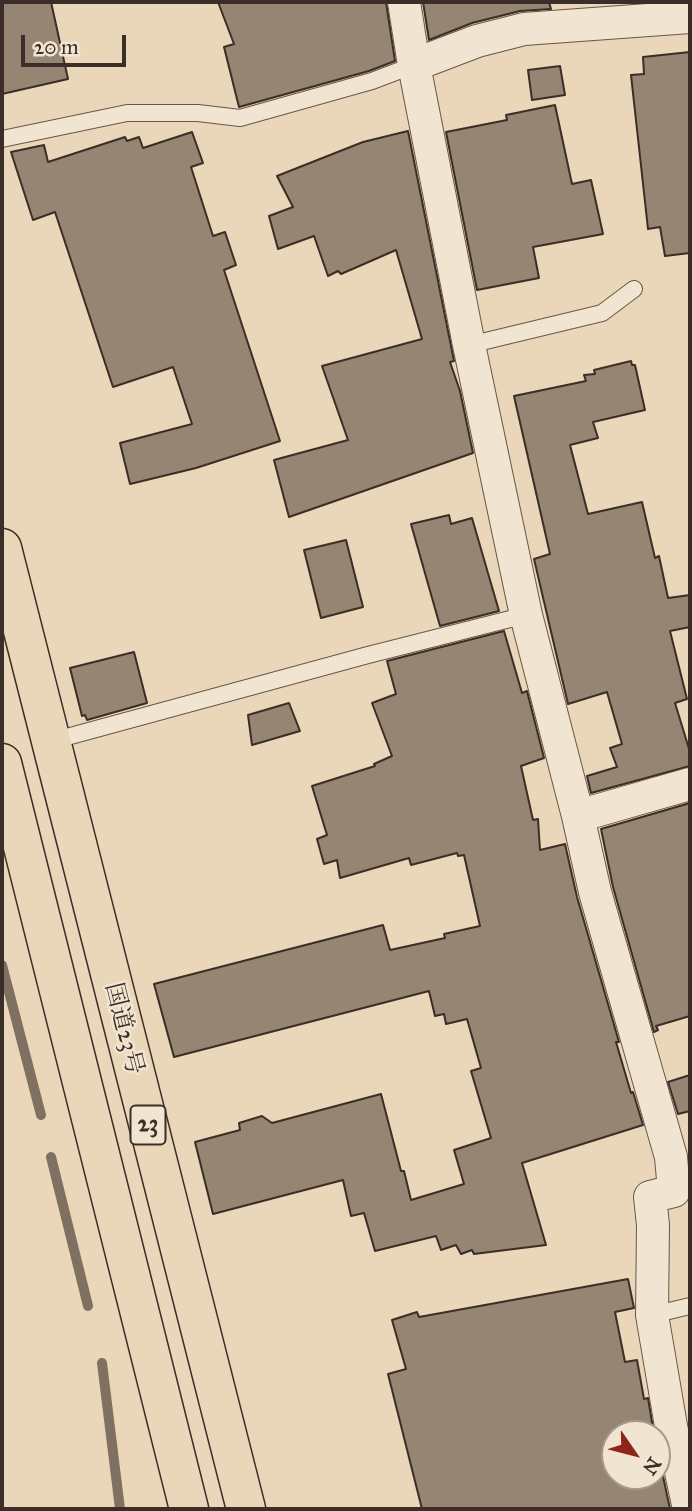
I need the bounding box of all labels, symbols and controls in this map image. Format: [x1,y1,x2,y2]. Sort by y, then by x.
scale bar [24,21,130,65]
text: 20 m [34,34,79,60]
street label: 国道23号 [98,980,148,1078]
road number: 23 [130,1106,166,1144]
north arrow [601,1420,671,1490]
text: N [638,1453,666,1479]

